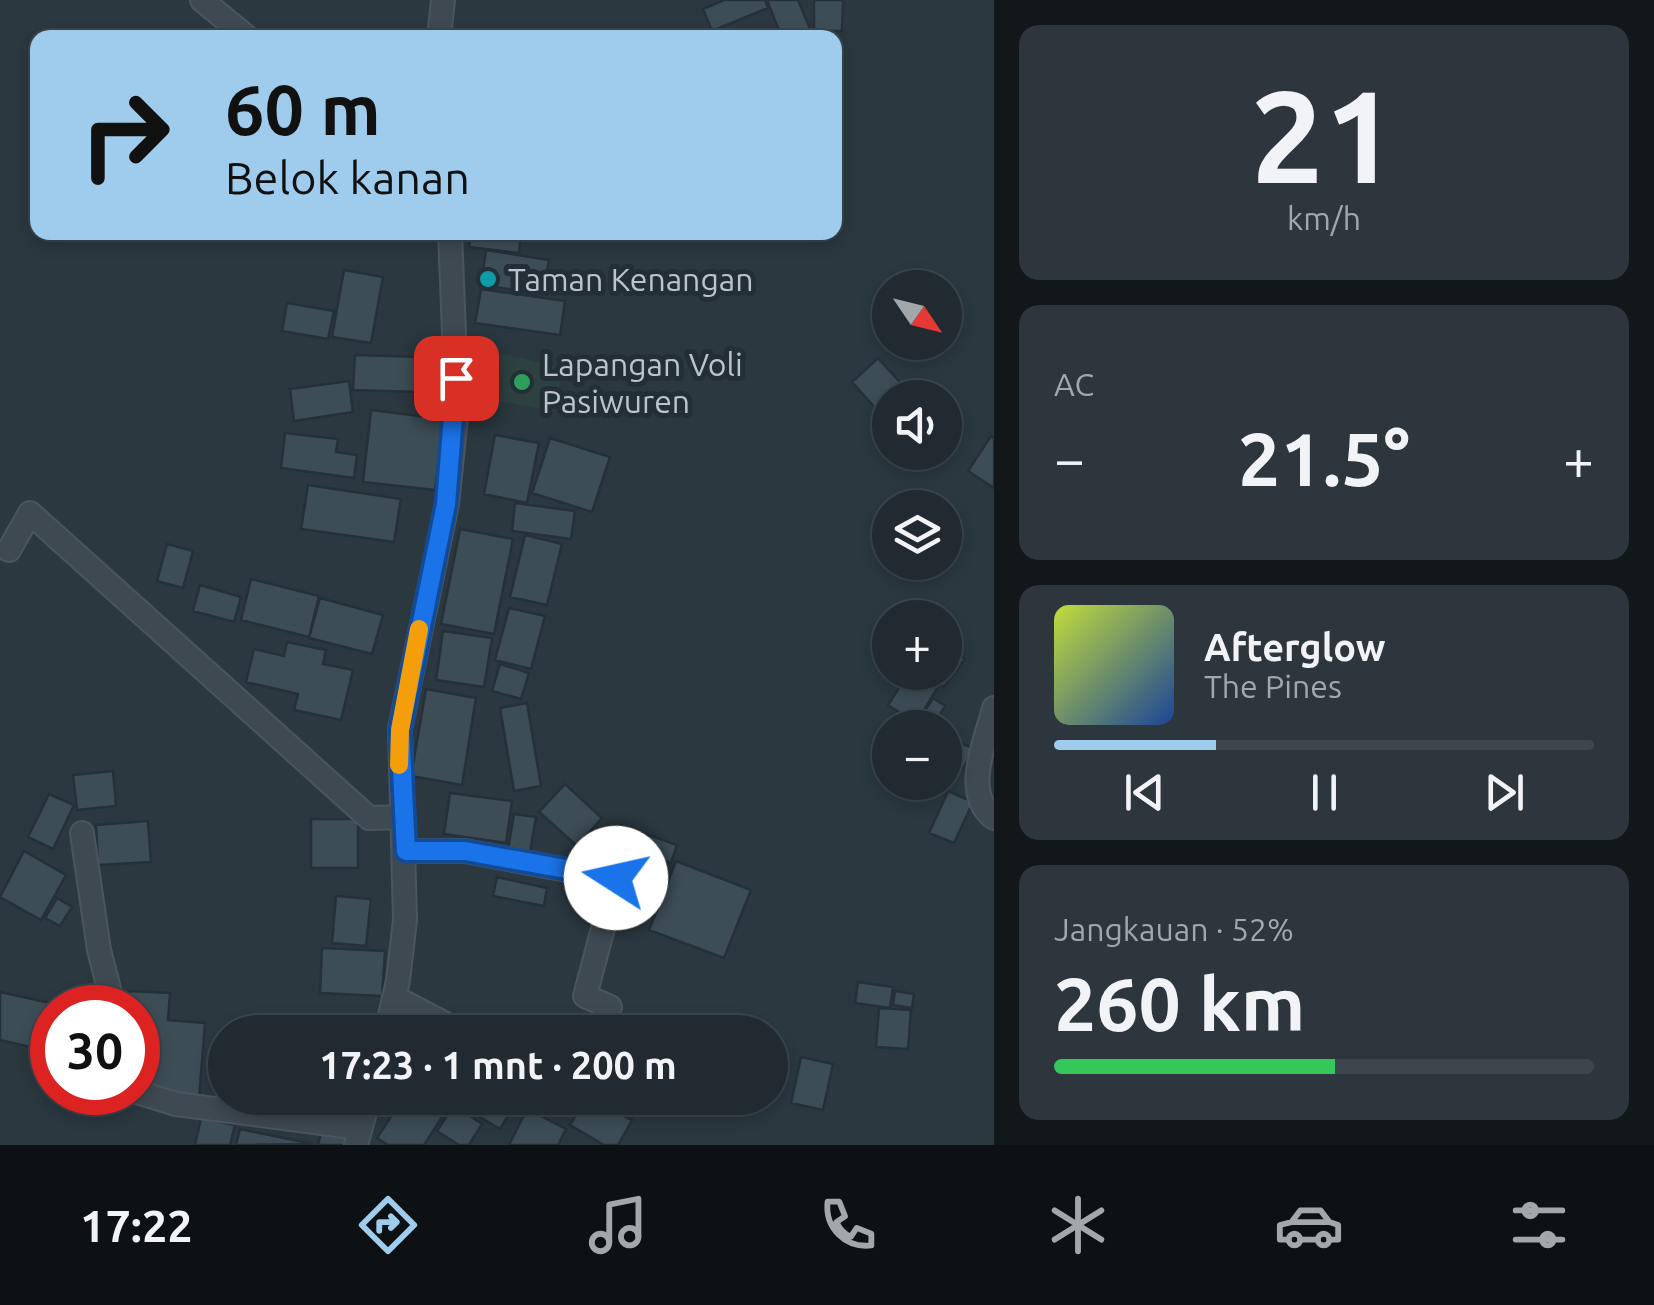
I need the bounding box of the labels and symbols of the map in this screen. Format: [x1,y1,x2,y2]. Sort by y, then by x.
place label: Taman Kenangan [508,261,754,297]
marker: Taman Kenangan [477,268,499,290]
north arrow [872,270,962,360]
pin [414,336,499,421]
place label: Lapangan Voli Pasiwuren [542,346,743,419]
marker: Lapangan Voli Pasiwuren [511,371,533,393]
position arrow [564,826,668,930]
speed limit sign: 30 [30,985,160,1115]

